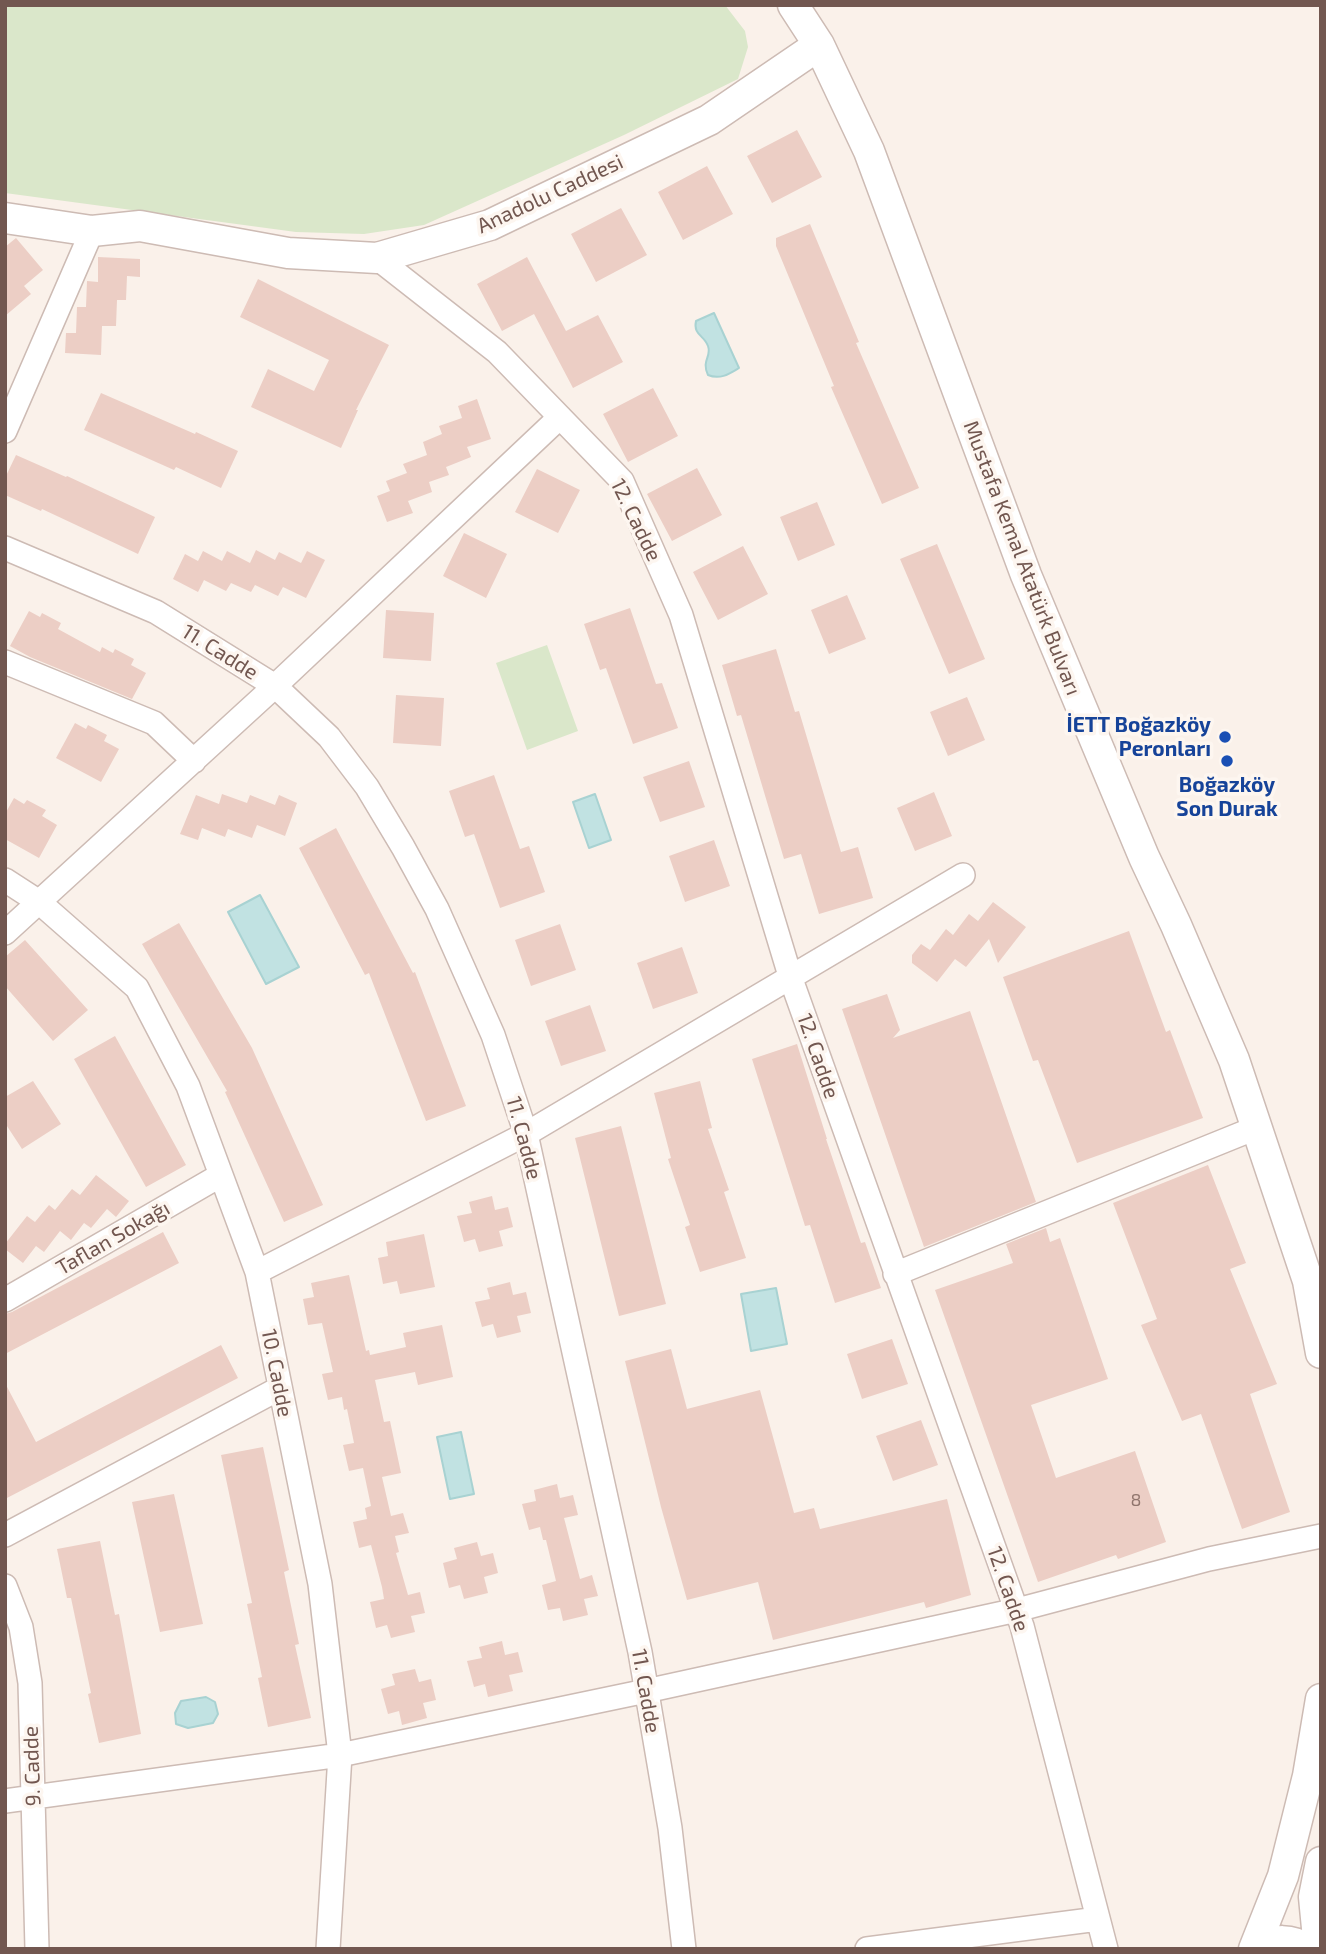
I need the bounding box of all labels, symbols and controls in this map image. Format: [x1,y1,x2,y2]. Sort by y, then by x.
street label: Anadolu Caddesi [473,149,627,239]
street label: Mustafa Kemal Atatürk Bulvarı [958,417,1086,699]
street label: 12. Cadde [605,475,667,565]
street label: 11. Cadde [177,619,263,685]
place label: İETT Boğazköy Peronları [1067,712,1211,762]
marker: İETT Boğazköy Peronları [1217,729,1233,745]
marker: Boğazköy Son Durak [1219,753,1235,769]
place label: Boğazköy Son Durak [1176,772,1278,822]
street label: 12. Cadde [792,1010,844,1102]
street label: 11. Cadde [501,1094,547,1182]
street label: Taflan Sokağı [52,1195,174,1281]
street label: 10. Cadde [256,1327,298,1419]
house number: 8 [1131,1489,1141,1511]
street label: 12. Cadde [982,1543,1034,1635]
street label: 11. Cadde [626,1647,666,1735]
street label: 9. Cadde [18,1725,46,1807]

